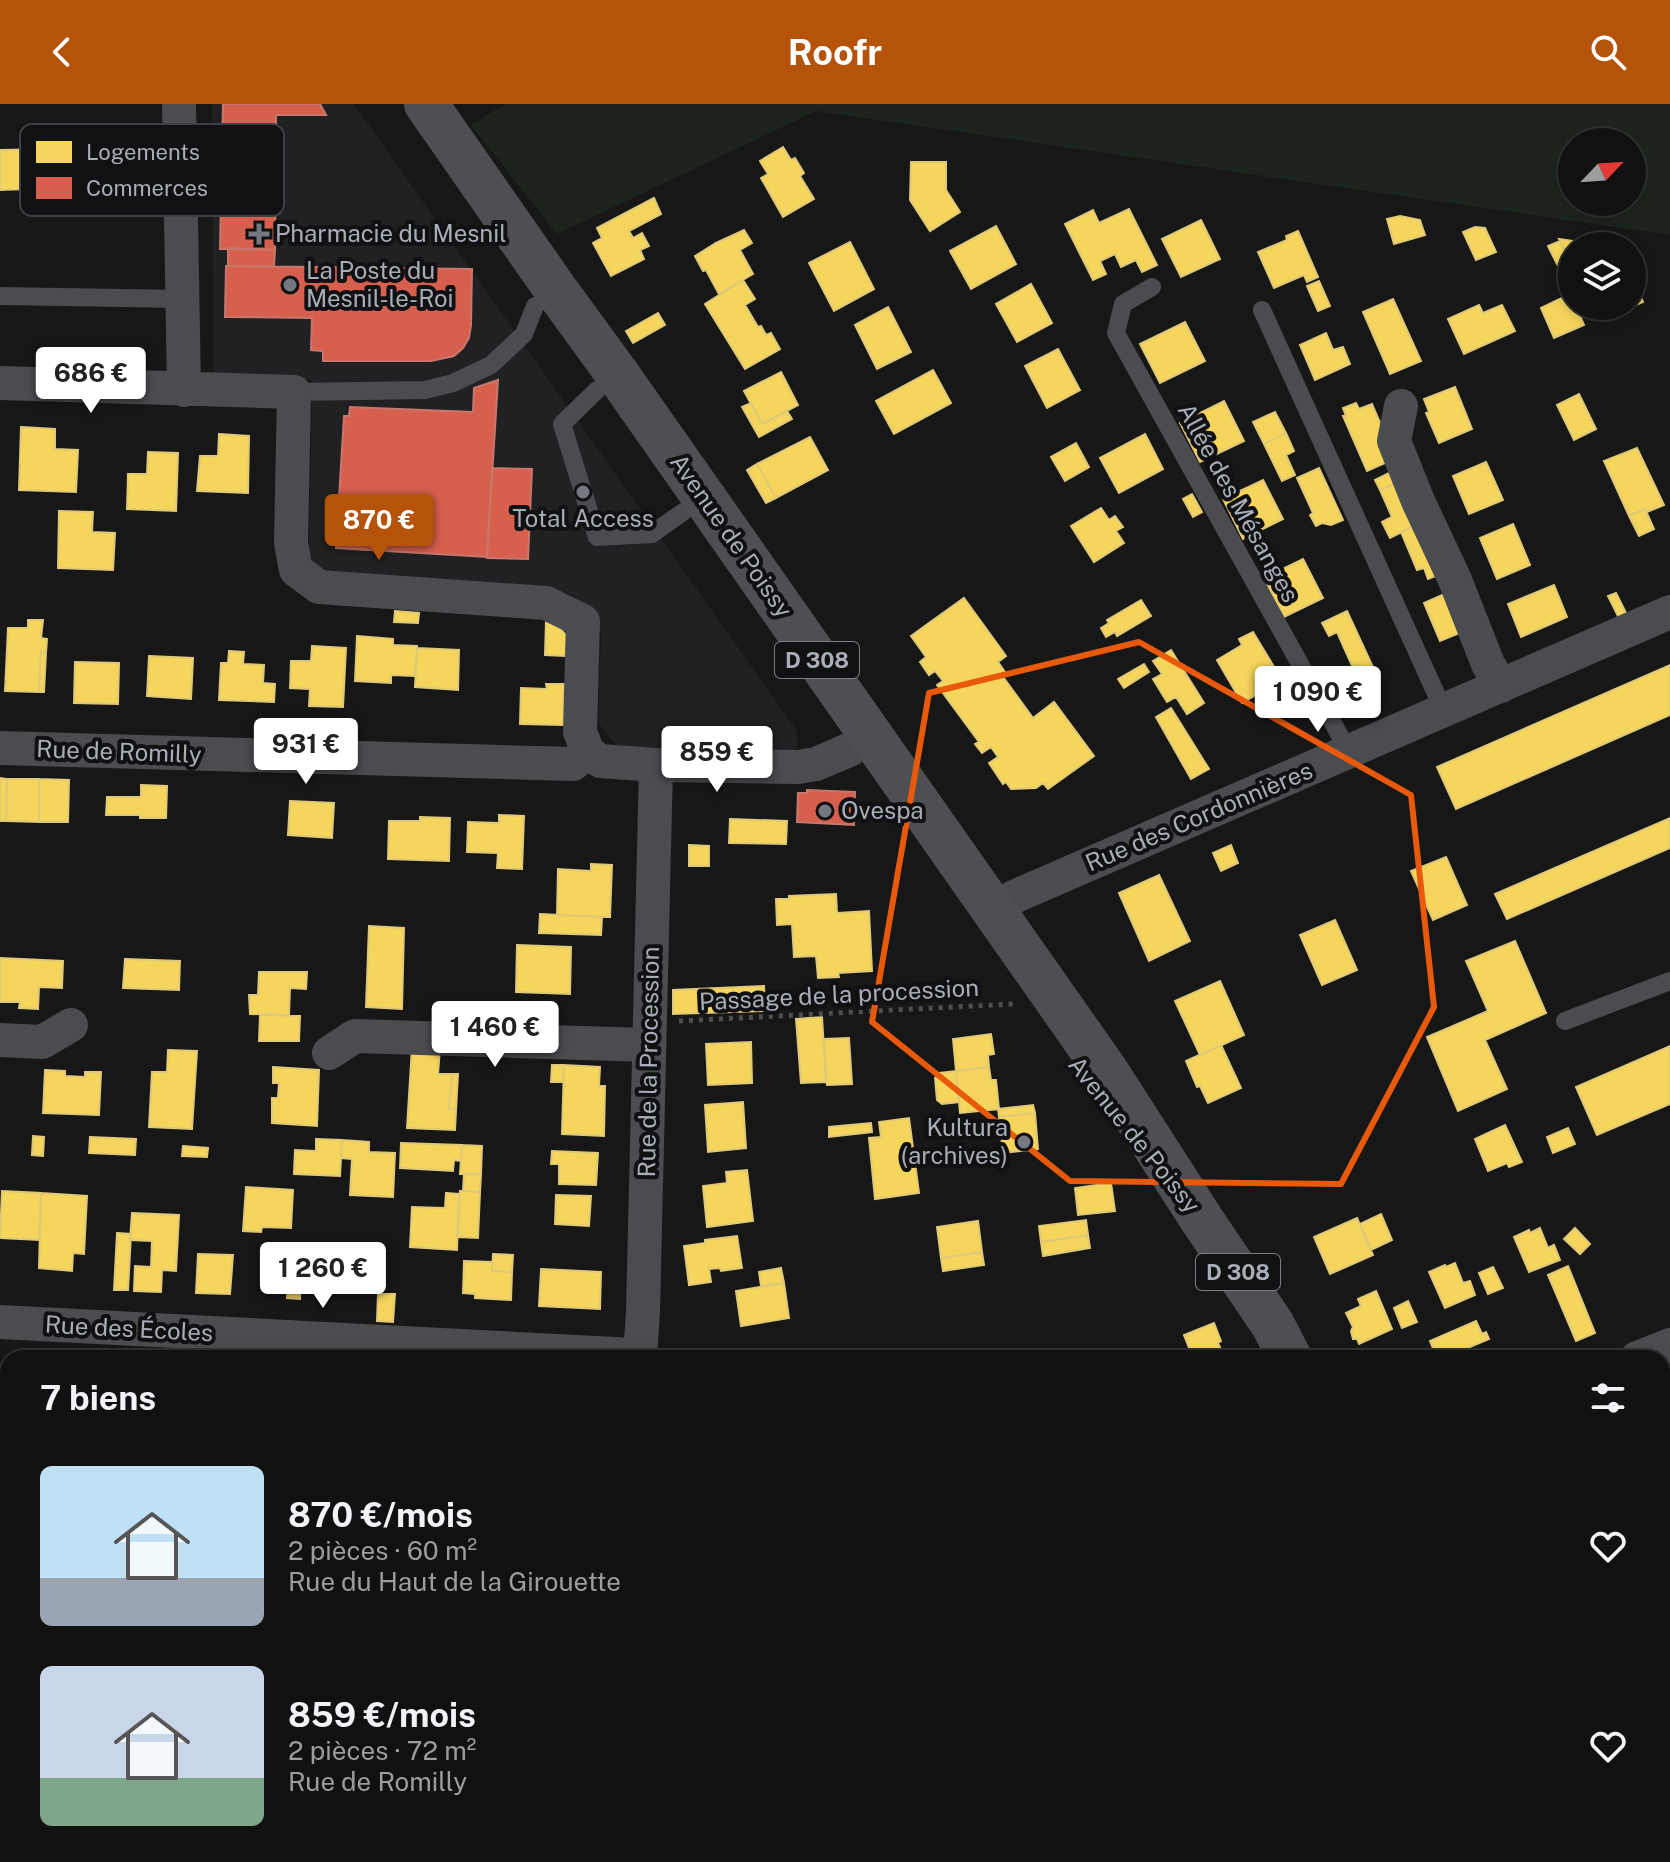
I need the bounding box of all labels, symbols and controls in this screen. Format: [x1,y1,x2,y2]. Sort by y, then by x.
icon: back [40,30,84,74]
icon: search [1586,30,1630,74]
text: Roofr [788,31,882,73]
legend [20,124,284,216]
north arrow [1558,128,1646,216]
map controls [1558,128,1646,320]
text: Logements [86,139,200,165]
text: Commerces [86,175,208,201]
place label: Pharmacie du Mesnil [275,219,507,247]
marker: Pharmacie du Mesnil [250,225,268,243]
button: layers [1558,232,1646,320]
place label: La Poste du Mesnil-le-Roi [306,256,454,312]
marker: La Poste du Mesnil-le-Roi [281,276,299,294]
pin: 686 € [35,347,147,415]
text: 686 € [54,357,128,388]
street label: Allée des Mésanges [1173,398,1305,607]
street label: Avenue de Poissy [665,448,799,623]
marker: Total Access [574,483,592,501]
pin: 870 € [323,494,435,562]
text: 870 € [343,504,415,535]
place label: Total Access [512,504,654,532]
road number: D 308 [775,642,859,678]
pin: 1 090 € [1244,666,1392,734]
text: 1 090 € [1273,676,1363,707]
pin: 931 € [250,718,362,786]
pin: 859 € [661,726,773,794]
text: 931 € [272,728,340,759]
street label: Rue de Romilly [36,734,202,768]
text: 859 € [680,736,754,767]
street label: Rue des Cordonnières [1081,756,1316,877]
place label: Ovespa [841,796,924,824]
marker: Ovespa [816,802,834,820]
street label: Rue de la Procession [632,946,664,1178]
street label: Passage de la procession [698,973,980,1015]
pin: 1 460 € [421,1001,569,1069]
text: 1 460 € [450,1011,540,1042]
street label: Avenue de Poissy [1063,1051,1206,1218]
place label: Kultura (archives) [901,1113,1008,1169]
marker: Kultura (archives) [1015,1133,1033,1151]
pin: 1 260 € [249,1242,397,1310]
text: 1 260 € [278,1252,368,1283]
road number: D 308 [1196,1254,1280,1290]
street label: Rue des Écoles [44,1310,214,1346]
icon: filters [1586,1376,1630,1420]
text: 7 biens [40,1378,156,1418]
text: 870 €/mois [288,1495,473,1535]
icon: home [104,1498,200,1594]
icon: heart [1586,1524,1630,1568]
text: 2 pièces · 60 m² [288,1535,477,1566]
text: Rue du Haut de la Girouette [288,1566,621,1597]
text: 859 €/mois [288,1695,476,1735]
icon: home [104,1698,200,1794]
icon: heart [1586,1724,1630,1768]
text: 2 pièces · 72 m² [288,1735,476,1766]
text: Rue de Romilly [288,1766,467,1797]

